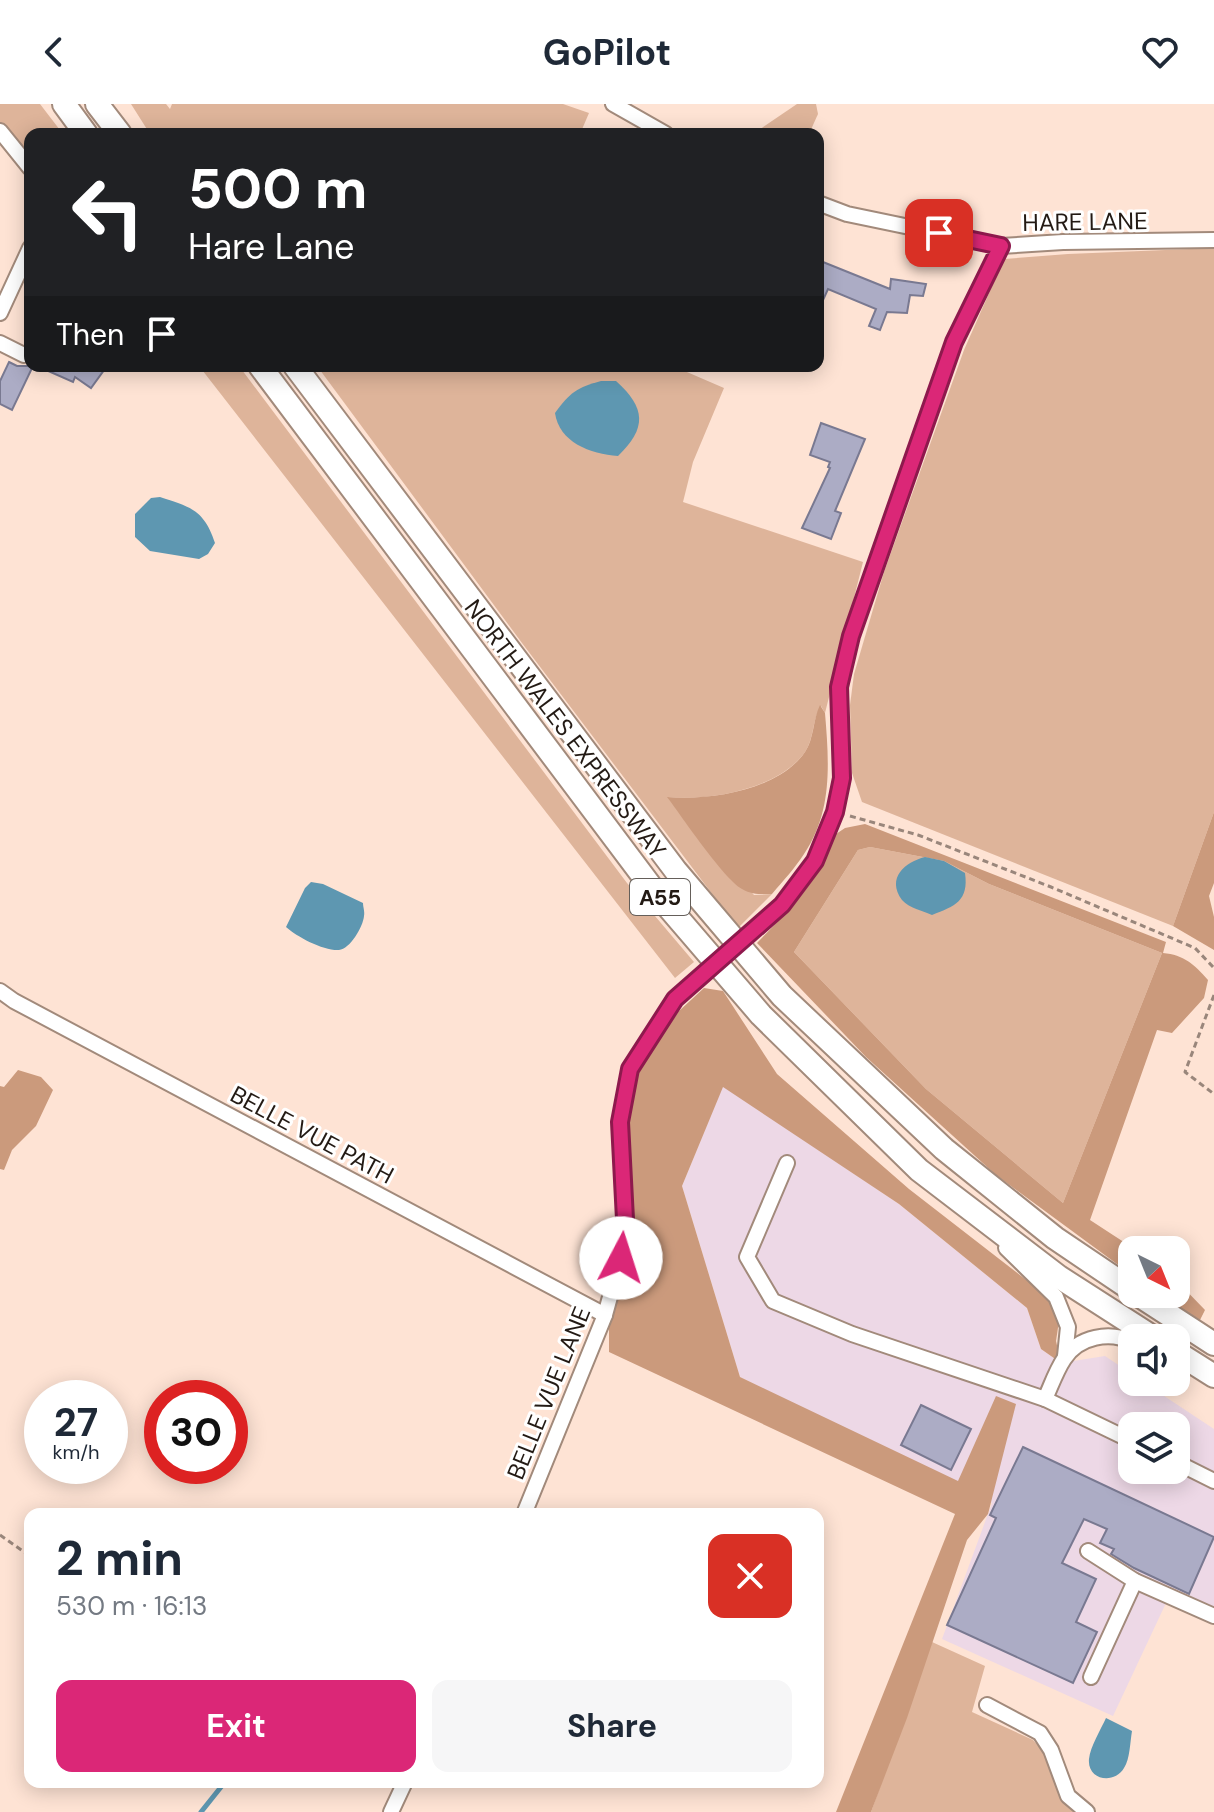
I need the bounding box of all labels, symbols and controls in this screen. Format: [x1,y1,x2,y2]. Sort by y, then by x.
text: GoPilot [543,29,671,76]
icon: back [32,30,76,74]
icon: heart [1138,30,1182,74]
text: 500 m [188,152,368,225]
icon: left [56,160,160,264]
pin [905,199,973,267]
street label: HARE LANE [1022,205,1148,238]
icon: arrive [917,211,961,255]
text: Hare Lane [188,223,354,270]
icon: arrive [140,312,184,356]
text: Then [56,315,124,354]
street label: NORTH WALES EXPRESSWAY [458,593,673,864]
road number: A55 [630,879,690,915]
street label: BELLE VUE PATH [225,1078,399,1191]
position arrow [579,1216,663,1300]
north arrow [1118,1236,1190,1308]
map controls [1118,1236,1190,1484]
street label: BELLE VUE LANE [500,1302,597,1484]
button: sound [1118,1324,1190,1396]
speed limit sign: 30 [144,1380,248,1484]
text: 27 [54,1396,98,1448]
button: layers [1118,1412,1190,1484]
text: km/h [52,1439,100,1465]
text: 2 min [56,1527,183,1590]
button: close [708,1534,792,1618]
text: 530 m · 16:13 [56,1589,207,1623]
button: Exit [56,1680,416,1772]
button: Share [432,1680,792,1772]

